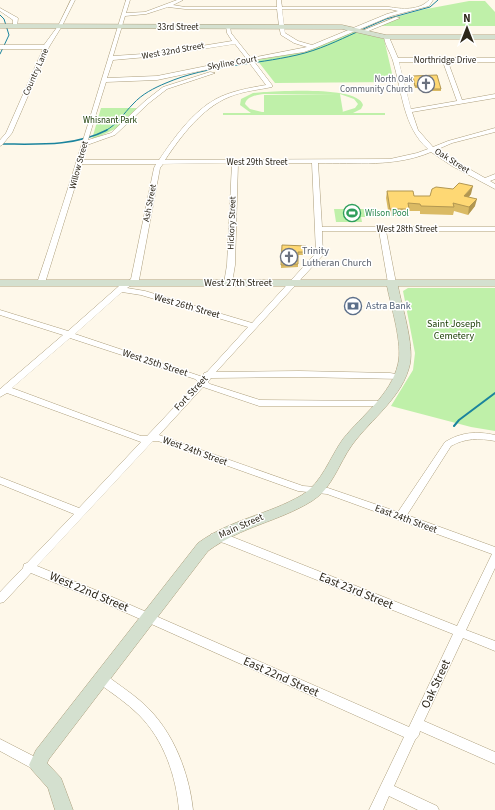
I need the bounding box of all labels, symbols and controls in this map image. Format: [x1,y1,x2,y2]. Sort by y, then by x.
north arrow [447,8,487,48]
text: N [463,11,471,26]
street label: 33rd Street [157,21,199,34]
street label: West 32nd Street [141,39,205,63]
street label: Country Lane [20,46,52,98]
street label: Skyline Court [206,52,258,74]
street label: Northridge Drive [414,54,477,67]
place label: North Oak Community Church [340,73,414,96]
church icon: North Oak Community Church [416,74,436,94]
park label: Whisnant Park [83,114,138,127]
street label: Willow Street [66,139,92,191]
street label: Oak Street [432,145,472,177]
street label: West 29th Street [226,156,288,169]
street label: Ash Street [140,183,160,223]
street label: Hickory Street [225,196,239,250]
sports icon: Wilson Pool [342,203,362,223]
place label: Wilson Pool [365,207,409,220]
street label: West 28th Street [376,223,438,236]
place label: Trinity Lutheran Church [302,244,372,270]
church icon: Trinity Lutheran Church [279,247,299,267]
street label: West 27th Street [204,276,273,290]
street label: West 26th Street [152,290,222,322]
bank icon: Astra Bank [343,296,363,316]
place label: Astra Bank [366,299,411,313]
park label: Saint Joseph Cemetery [427,317,481,343]
street label: West 25th Street [120,346,190,380]
street label: Fort Street [171,372,212,414]
street label: West 24th Street [161,433,230,469]
street label: East 24th Street [373,501,440,537]
street label: Main Street [217,510,266,542]
street label: West 22nd Street [47,568,131,616]
street label: East 23rd Street [316,568,396,614]
street label: East 22nd Street [240,653,322,701]
street label: Oak Street [417,657,455,711]

